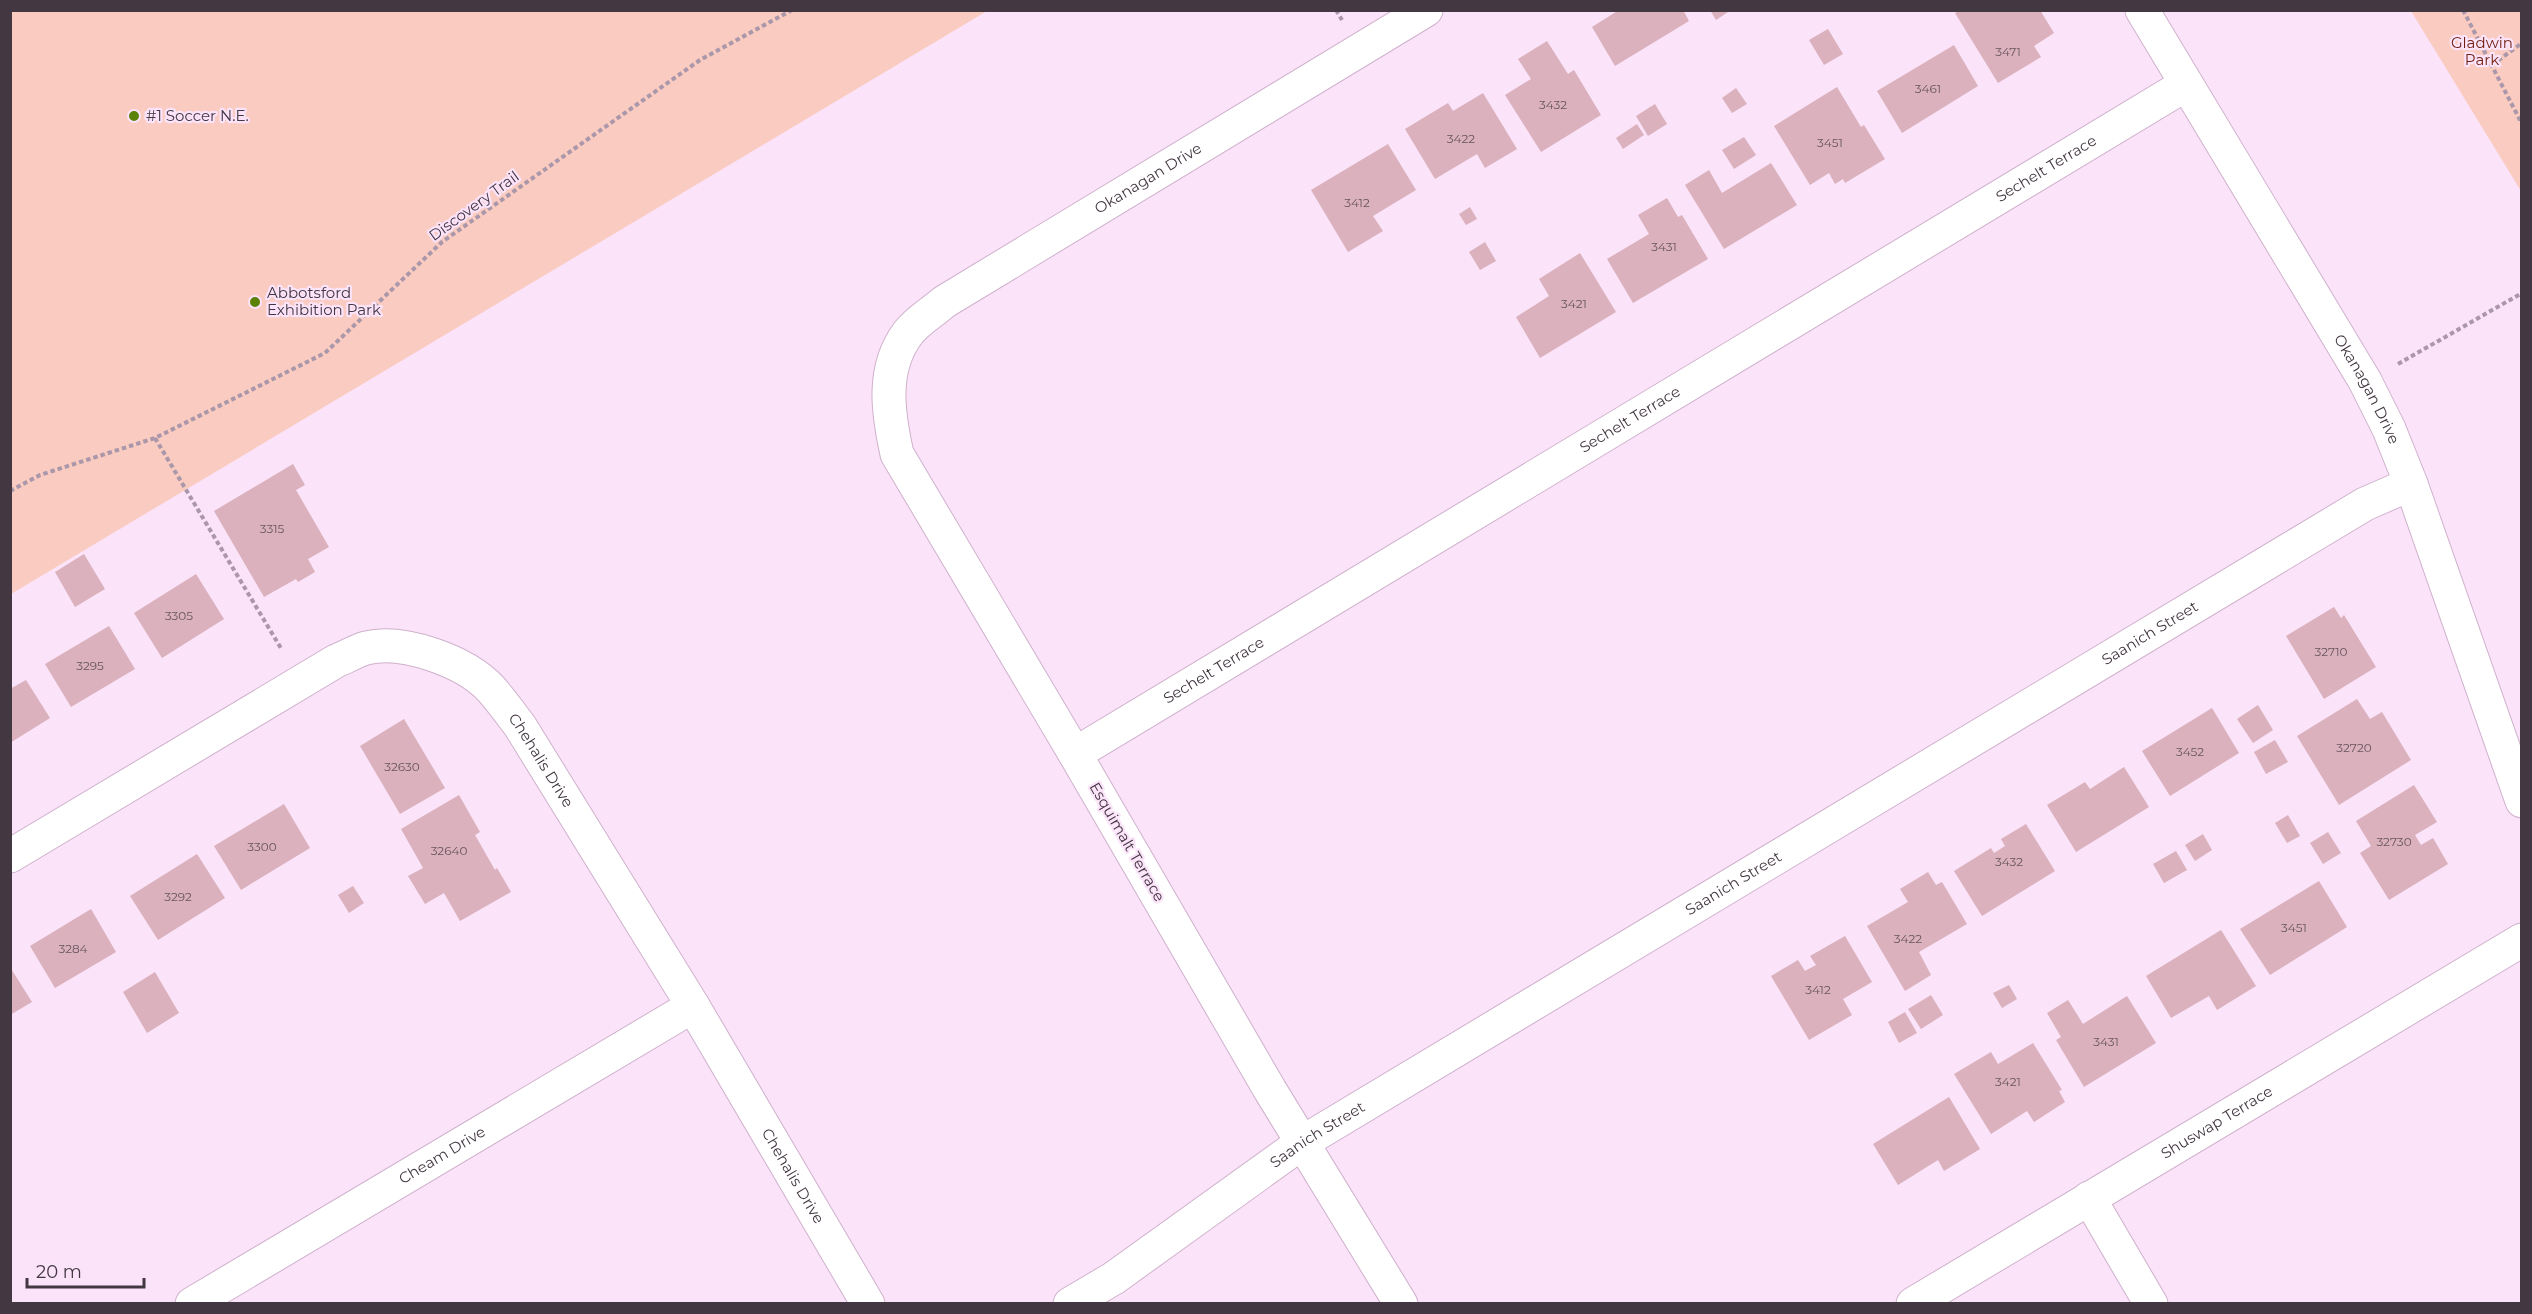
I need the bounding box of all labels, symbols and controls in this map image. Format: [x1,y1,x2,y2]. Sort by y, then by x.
park label: Gladwin Park [2451,33,2513,69]
house number: 3471 [1995,44,2021,59]
house number: 3461 [1915,81,1941,96]
house number: 3432 [1539,97,1567,112]
place label: #1 Soccer N.E. [146,106,249,125]
marker: #1 Soccer N.E. [127,109,141,123]
house number: 3422 [1447,131,1475,146]
street label: Sechelt Terrace [1992,131,2100,206]
house number: 3451 [1817,135,1843,150]
street label: Okanagan Drive [1091,138,1205,218]
street label: Discovery Trail [425,166,523,245]
house number: 3412 [1344,195,1370,210]
house number: 3431 [1651,239,1677,254]
place label: Abbotsford Exhibition Park [267,283,381,319]
marker: Abbotsford Exhibition Park [248,295,262,309]
house number: 3421 [1561,296,1587,311]
street label: Okanagan Drive [2330,331,2404,447]
street label: Sechelt Terrace [1576,381,1684,457]
house number: 3315 [260,521,285,536]
street label: Saanich Street [2098,597,2201,669]
house number: 3305 [165,608,193,623]
street label: Sechelt Terrace [1160,632,1267,708]
house number: 32710 [2315,644,2348,659]
house number: 3295 [76,658,104,673]
street label: Chehalis Drive [505,709,578,811]
house number: 32720 [2336,740,2372,755]
house number: 3452 [2176,744,2204,759]
house number: 32630 [384,759,420,774]
street label: Esquimalt Terrace [1086,779,1169,905]
house number: 32730 [2376,834,2412,849]
house number: 3300 [247,839,277,854]
house number: 32640 [431,843,467,858]
street label: Saanich Street [1682,847,1785,919]
house number: 3432 [1995,854,2023,869]
house number: 3292 [164,889,192,904]
house number: 3451 [2281,920,2307,935]
house number: 3422 [1894,931,1922,946]
house number: 3284 [58,941,88,956]
house number: 3412 [1805,982,1831,997]
house number: 3431 [2093,1034,2119,1049]
house number: 3421 [1995,1074,2021,1089]
street label: Shuswap Terrace [2157,1081,2276,1163]
street label: Saanich Street [1266,1097,1368,1172]
street label: Cheam Drive [395,1122,489,1188]
street label: Chehalis Drive [758,1125,829,1227]
scale bar [27,1251,144,1289]
text: 20 m [36,1261,82,1283]

